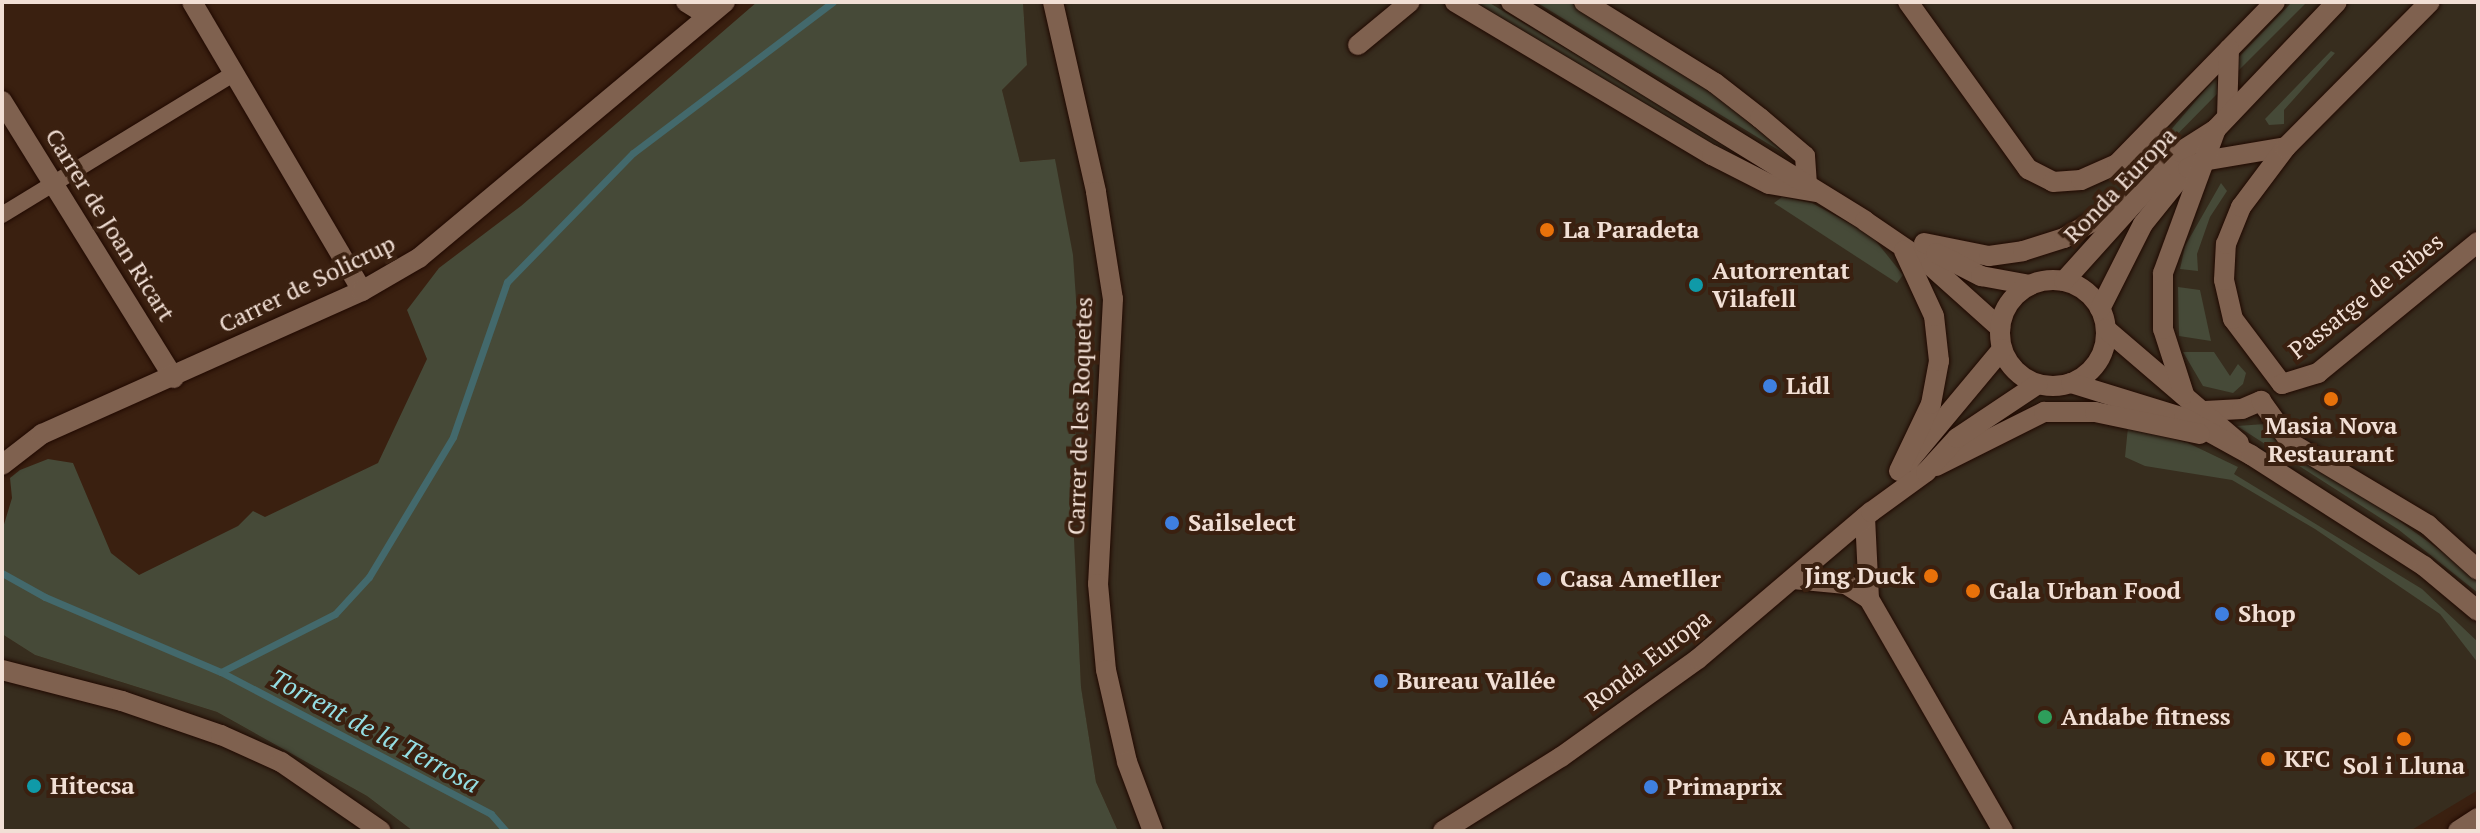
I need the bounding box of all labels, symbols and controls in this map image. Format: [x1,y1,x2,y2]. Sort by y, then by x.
street label: Ronda Europa [2058,121,2182,249]
street label: Carrer de Joan Ricart [39,123,181,327]
place label: La Paradeta [1563,216,1699,244]
marker: La Paradeta [1538,221,1556,239]
street label: Passatge de Ribes [2283,227,2449,365]
street label: Carrer de Solicrup [214,229,400,339]
place label: Autorrentat Vilafell [1712,257,1850,313]
marker: Autorrentat Vilafell [1687,276,1705,294]
street label: Carrer de les Roquetes [1061,296,1099,536]
place label: Lidl [1786,372,1830,400]
marker: Lidl [1761,377,1779,395]
marker: Masia Nova Restaurant [2322,390,2340,408]
place label: Masia Nova Restaurant [2265,412,2397,468]
place label: Sailselect [1188,509,1296,537]
marker: Sailselect [1163,514,1181,532]
place label: Jing Duck [1805,562,1915,590]
place label: Casa Ametller [1560,565,1721,593]
marker: Jing Duck [1922,567,1940,585]
marker: Casa Ametller [1535,570,1553,588]
place label: Gala Urban Food [1989,577,2181,605]
marker: Gala Urban Food [1964,582,1982,600]
place label: Shop [2238,600,2296,628]
street label: Ronda Europa [1580,603,1716,717]
marker: Shop [2213,605,2231,623]
water label: Torrent de la Terrosa [265,662,485,800]
place label: Bureau Vallée [1397,667,1556,695]
marker: Bureau Vallée [1372,672,1390,690]
place label: Andabe fitness [2061,703,2231,731]
marker: Andabe fitness [2036,708,2054,726]
marker: Sol i Lluna [2395,730,2413,748]
place label: KFC [2284,745,2330,773]
marker: KFC [2259,750,2277,768]
place label: Sol i Lluna [2343,752,2465,780]
place label: Hitecsa [50,772,135,800]
place label: Primaprix [1667,773,1782,801]
marker: Hitecsa [25,777,43,795]
marker: Primaprix [1642,778,1660,796]

